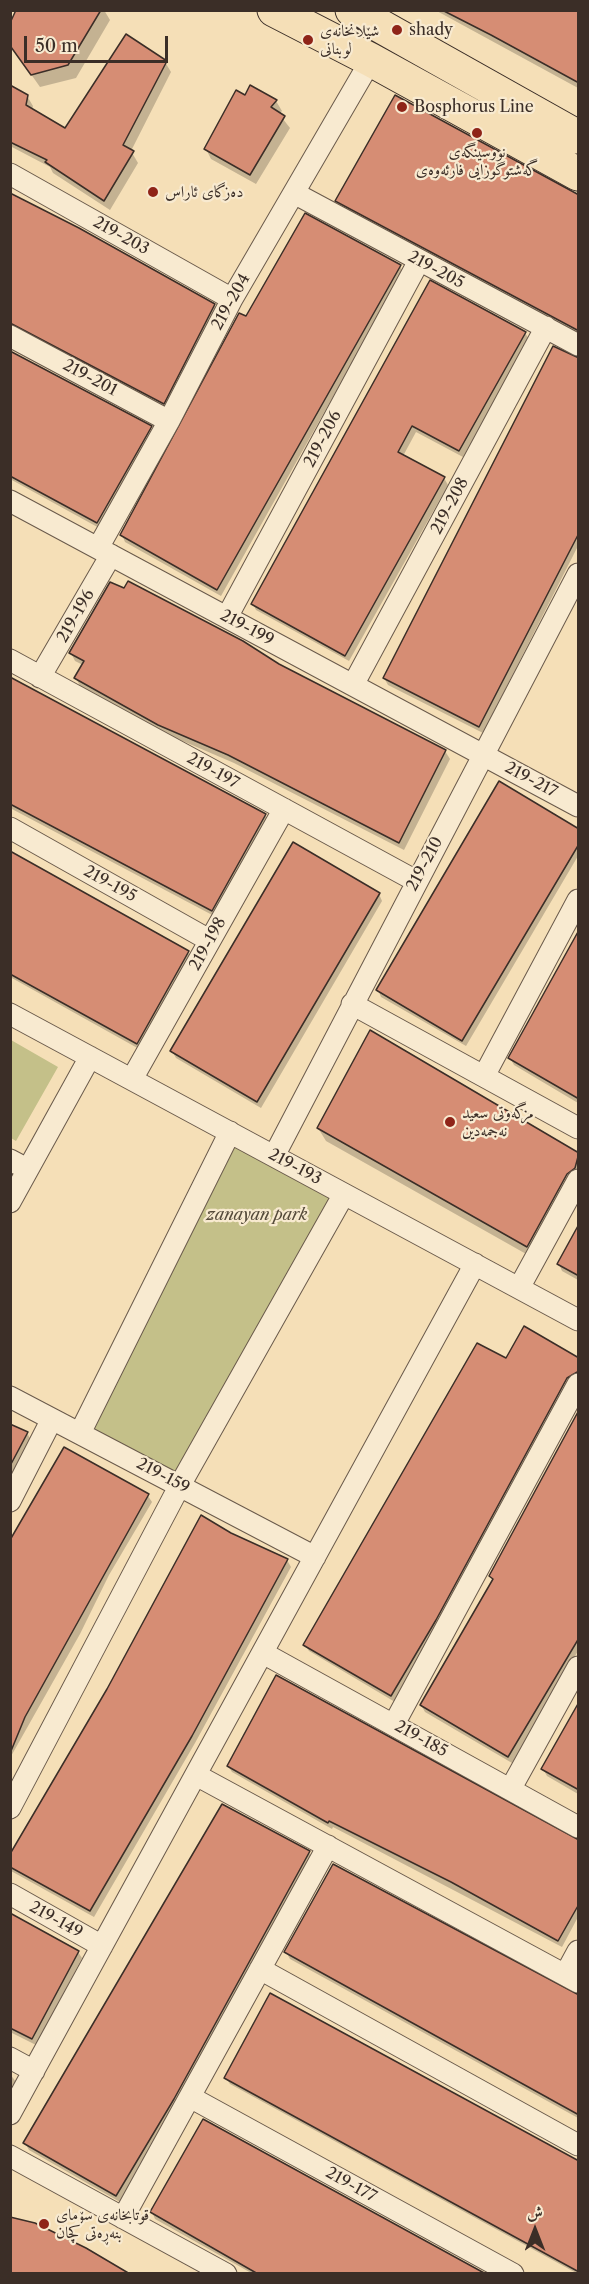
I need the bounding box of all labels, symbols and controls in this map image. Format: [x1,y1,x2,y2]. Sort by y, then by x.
place label: shady [409,20,453,40]
place label: شێلانخانەی لوبنانی [320,21,379,59]
marker: shady [390,23,404,37]
scale bar [27,24,171,62]
marker: شێلانخانەی لوبنانی [301,33,315,47]
text: 50 m [35,35,78,57]
place label: Bosphorus Line [414,97,534,117]
marker: Bosphorus Line [395,100,409,114]
marker: نووسینگەی گەشتوگوزایی فارئەوەی [470,126,484,140]
place label: نووسینگەی گەشتوگوزایی فارئەوەی [416,142,538,180]
place label: دەزگای ئاراس [165,182,243,202]
marker: دەزگای ئاراس [146,185,160,199]
street label: 219-203 [90,213,152,259]
street label: 219-205 [405,247,467,293]
street label: 219-204 [208,271,254,333]
street label: 219-201 [60,356,120,400]
street label: 219-206 [300,407,346,471]
street label: 219-208 [427,474,473,538]
street label: 219-196 [53,586,99,646]
street label: 219-199 [217,606,277,650]
street label: 219-197 [184,749,242,793]
street label: 219-217 [502,758,560,802]
street label: 219-210 [403,834,447,894]
street label: 219-195 [80,862,140,906]
street label: 219-198 [186,914,230,974]
place label: مزگەوتی سعید نەجمەدین [462,1103,534,1141]
marker: مزگەوتی سعید نەجمەدین [443,1115,457,1129]
street label: 219-193 [265,1145,325,1189]
park label: zanayan park [207,1205,307,1225]
street label: 219-159 [133,1454,193,1498]
street label: 219-185 [391,1717,451,1761]
street label: 219-149 [26,1898,86,1942]
street label: 219-177 [322,2163,380,2207]
north arrow [505,2200,565,2260]
text: ش [527,2202,543,2222]
place label: قوتابخانەی سۆمای بنەڕەتی کچان [56,2205,149,2243]
marker: قوتابخانەی سۆمای بنەڕەتی کچان [37,2217,51,2231]

